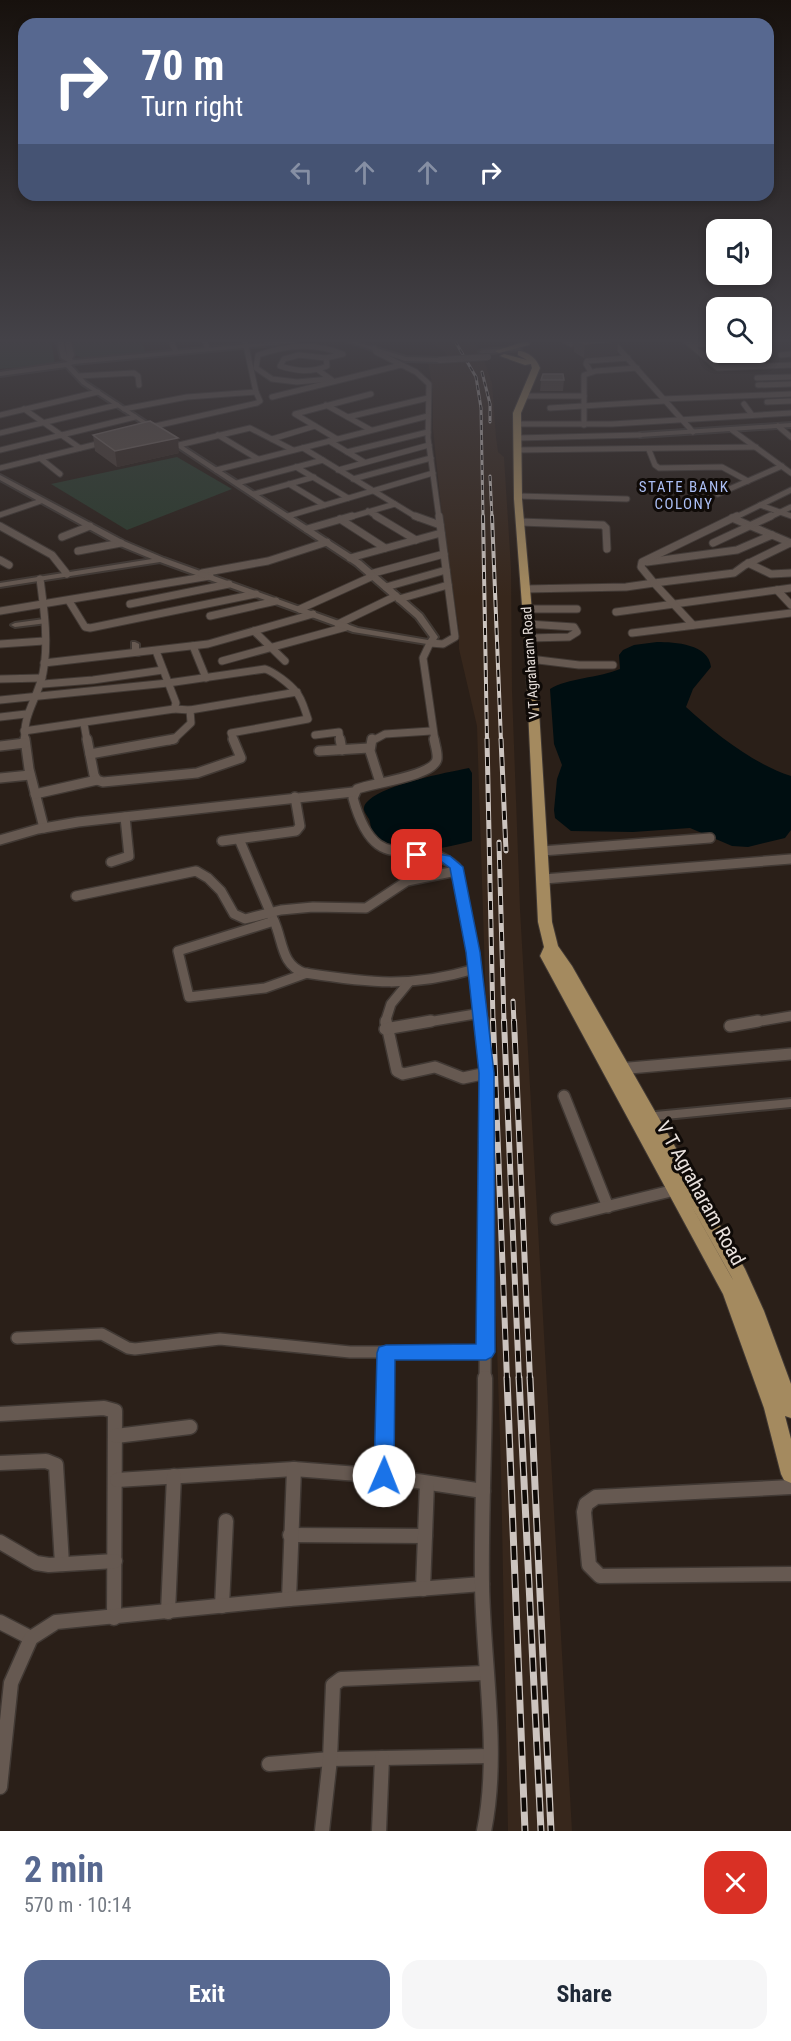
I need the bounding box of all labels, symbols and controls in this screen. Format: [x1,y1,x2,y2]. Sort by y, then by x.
text: 70 m [141,41,224,90]
icon: right [42,42,120,120]
text: Turn right [141,91,243,123]
icon: left [285,156,318,189]
icon: ahead [348,156,381,189]
icon: ahead [411,156,444,189]
icon: right [474,156,507,189]
map controls [706,219,772,363]
button: sound [706,219,772,285]
button: search [706,297,772,363]
district label: STATE BANK COLONY [639,478,729,513]
street label: V T Agraharam Road [518,606,542,720]
pin [391,829,442,880]
icon: arrive [400,838,433,871]
street label: V T Agraharam Road [651,1117,751,1269]
position arrow [352,1444,416,1508]
text: 2 min [24,1849,104,1891]
button: close [704,1851,767,1914]
text: 570 m · 10:14 [24,1893,131,1917]
button: Exit [24,1960,390,2029]
button: Share [402,1960,767,2029]

